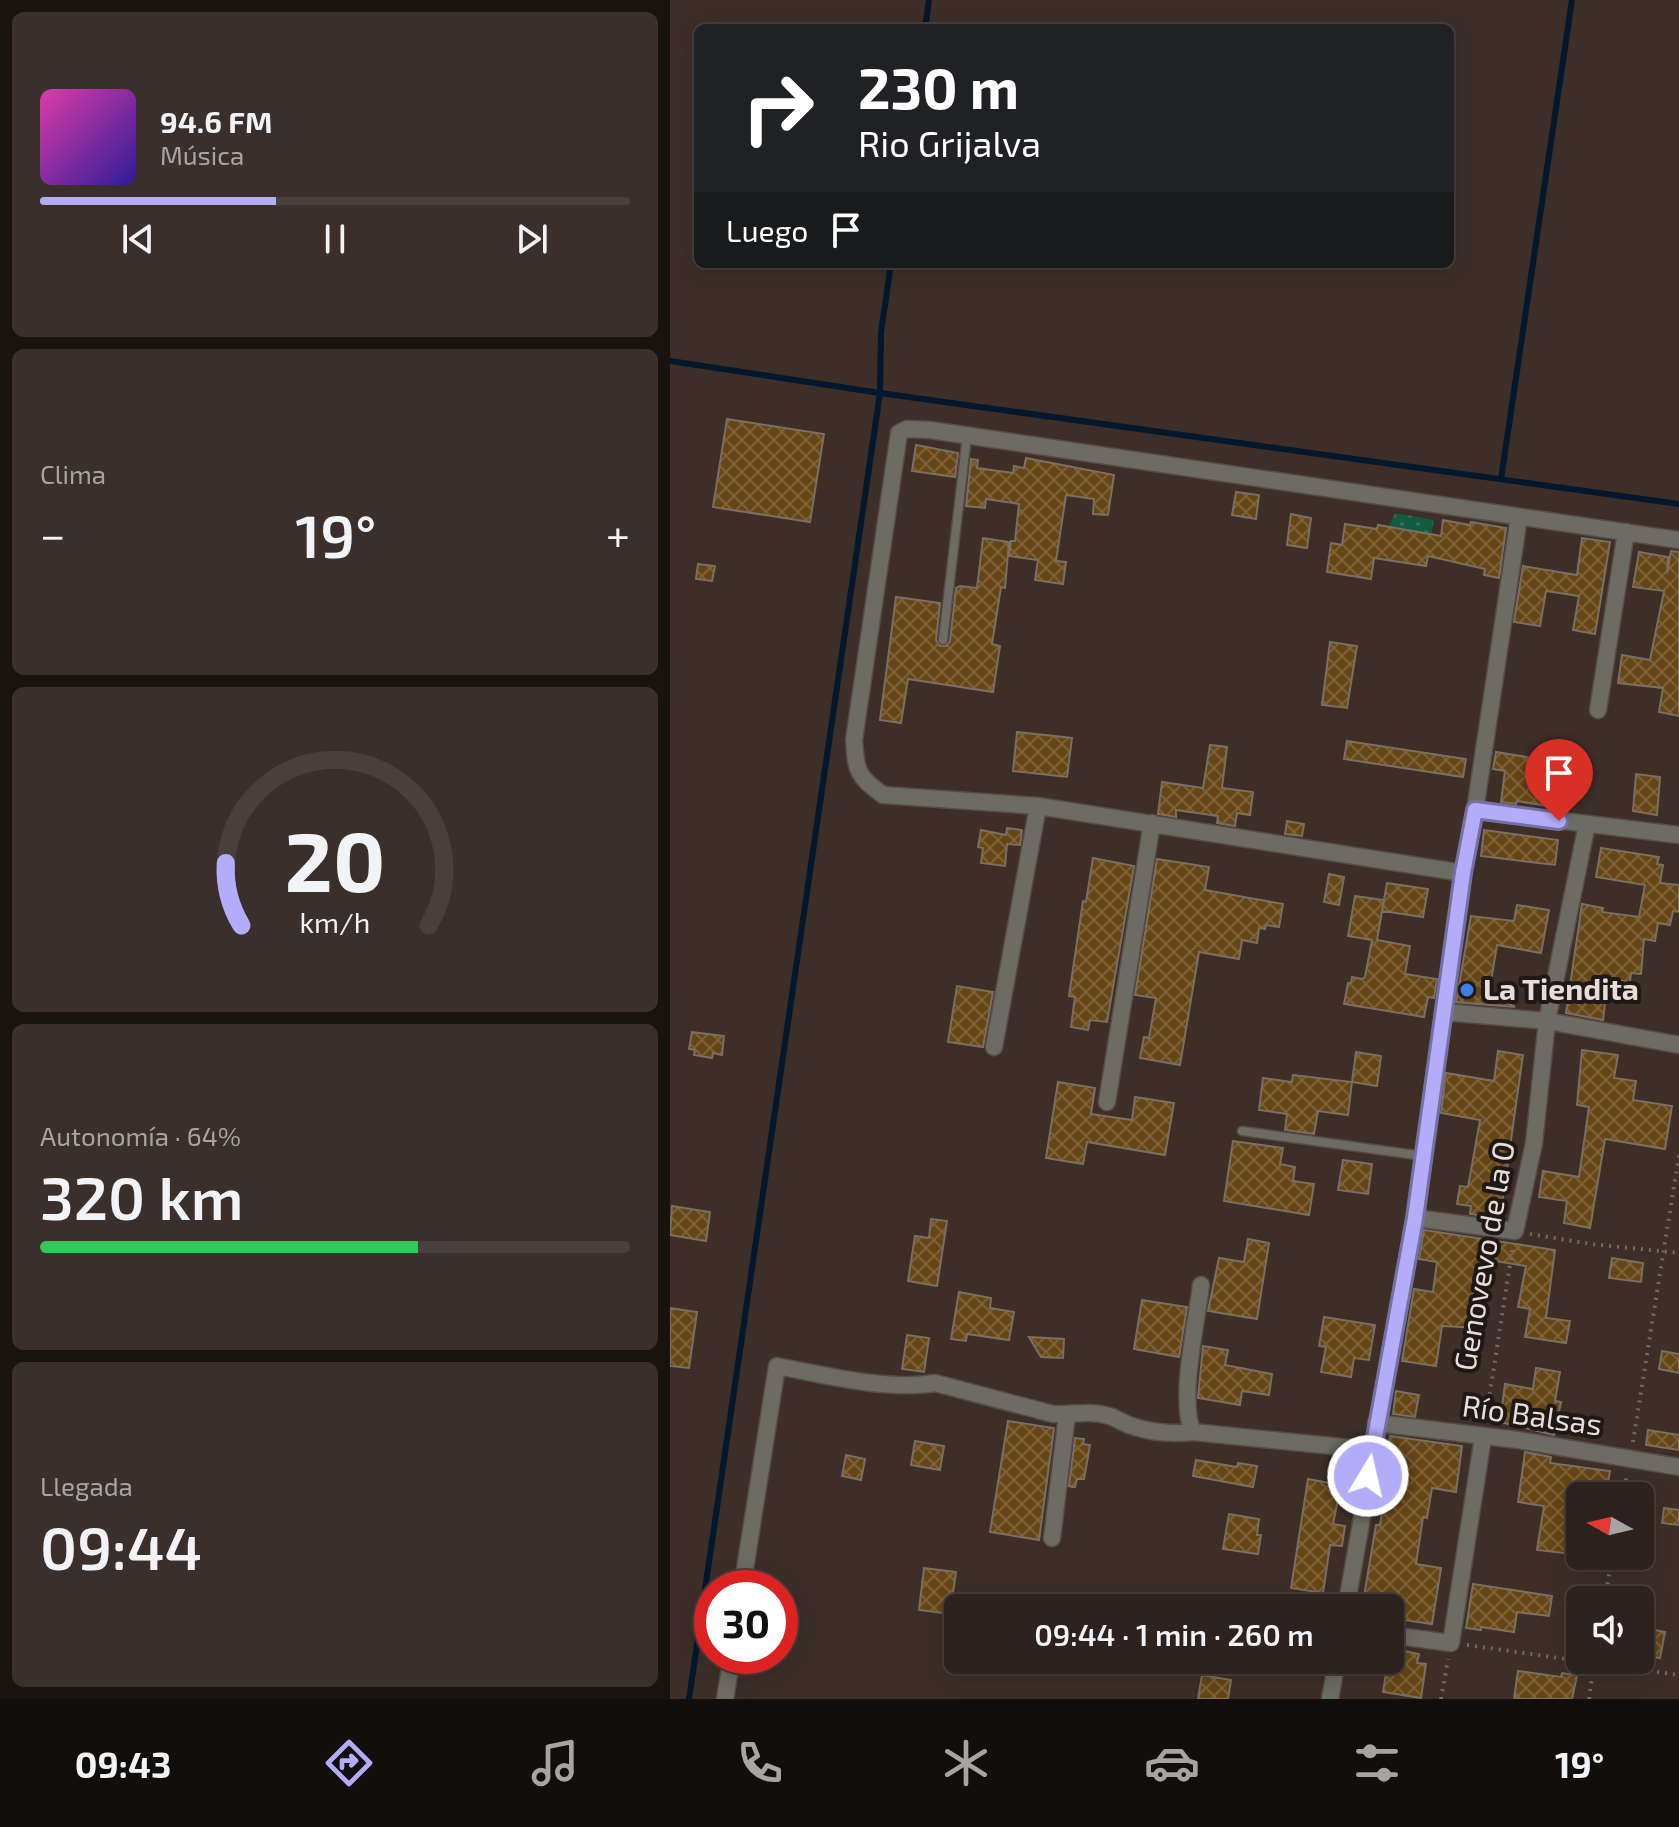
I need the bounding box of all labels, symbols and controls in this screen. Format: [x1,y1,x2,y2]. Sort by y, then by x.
text: 230 m [858,53,1019,120]
icon: right [726,56,830,160]
text: 94.6 FM [160,103,272,139]
text: Rio Grijalva [858,121,1041,164]
text: Música [160,139,244,170]
icon: arrive [824,208,868,252]
text: Luego [726,212,808,248]
icon: previous [116,217,160,261]
icon: pause [313,217,357,261]
icon: next [510,217,554,261]
text: Clima [40,458,106,489]
text: 19° [295,498,376,570]
text: − [40,507,66,560]
text: + [606,507,630,560]
pin [1525,739,1593,821]
icon: arrive [1537,751,1581,795]
text: 20 [285,808,385,908]
text: km/h [300,904,370,939]
place label: La Tiendita [1483,970,1639,1006]
marker: La Tiendita [1458,981,1476,999]
text: Autonomía · 64% [40,1120,241,1151]
street label: Genovevo de la O [1445,1138,1521,1373]
text: 320 km [40,1160,243,1232]
street label: Río Balsas [1460,1386,1604,1442]
position arrow [1326,1434,1410,1518]
text: Llegada [40,1470,133,1501]
north arrow [1566,1482,1654,1570]
map controls [1566,1482,1654,1674]
text: 09:44 [40,1510,202,1582]
speed limit sign: 30 [694,1570,798,1674]
button: sound [1566,1586,1654,1674]
text: 09:44 · 1 min · 260 m [1034,1616,1314,1652]
icon: directions [321,1735,377,1791]
icon: music [527,1735,583,1791]
icon: phone [732,1735,788,1791]
icon: climate [938,1735,994,1791]
icon: car [1144,1735,1200,1791]
icon: filters [1349,1735,1405,1791]
text: 09:43 [75,1742,171,1785]
text: 19° [1555,1742,1604,1785]

